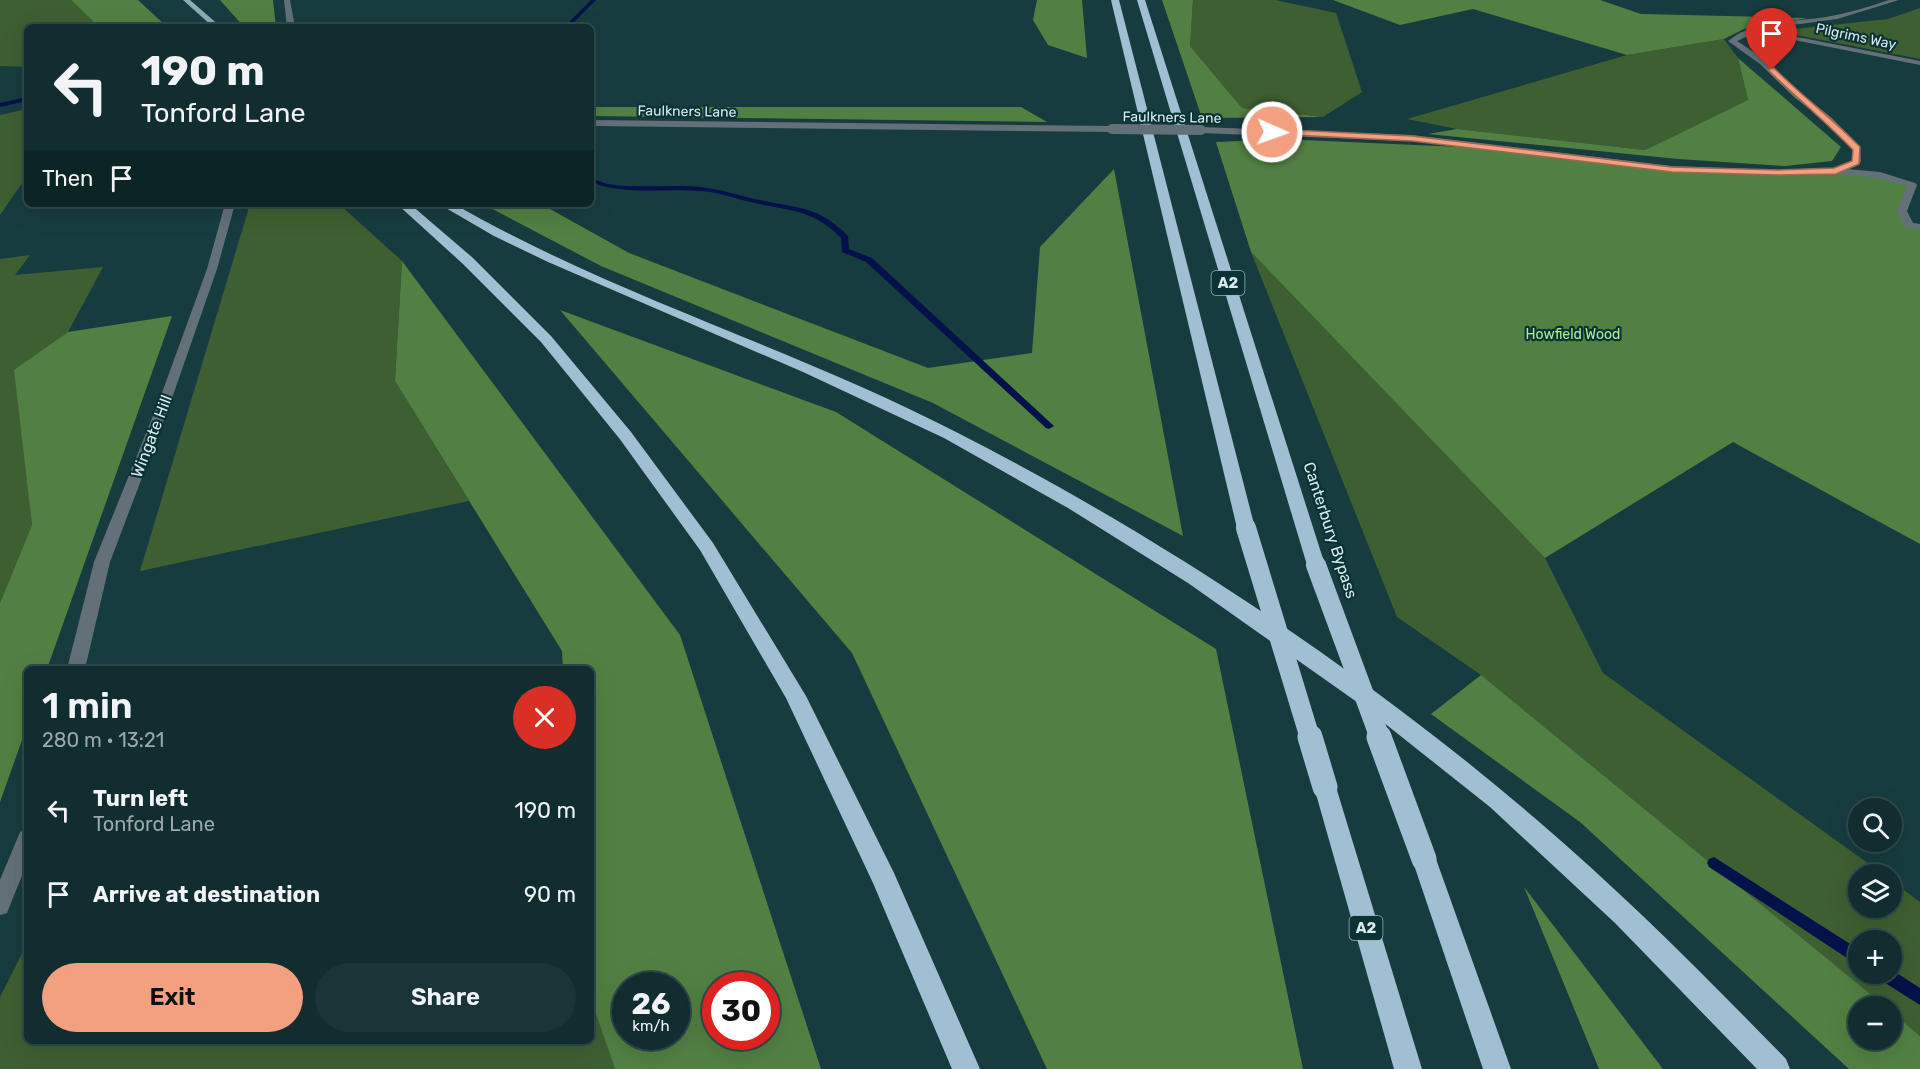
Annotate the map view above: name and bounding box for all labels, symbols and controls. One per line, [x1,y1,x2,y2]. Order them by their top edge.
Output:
pin [1746,8,1797,70]
icon: arrive [1755,17,1788,50]
street label: Pilgrims Way [1814,20,1898,53]
text: 190 m [141,46,265,96]
icon: left [42,48,120,126]
text: Tonford Lane [141,97,306,129]
position arrow [1240,100,1304,164]
street label: Faulkners Lane [637,102,737,121]
street label: Faulkners Lane [1122,108,1222,127]
icon: arrive [105,162,138,195]
text: Then [42,165,93,192]
road number: A2 [1212,271,1244,295]
park label: Howfield Wood [1526,326,1620,343]
street label: Wingate Hill [127,392,176,480]
street label: Canterbury Bypass [1300,460,1362,601]
text: 1 min [42,684,133,727]
button: close [513,686,576,749]
text: 280 m · 13:21 [42,728,164,752]
text: Turn left [93,785,188,812]
icon: left [42,794,75,827]
text: 190 m [515,797,576,824]
map controls [1848,798,1902,1050]
button: search [1848,798,1902,852]
text: Tonford Lane [93,812,215,836]
button: layers [1848,864,1902,918]
icon: arrive [42,878,75,911]
text: Arrive at destination [93,881,320,908]
text: 90 m [524,881,576,908]
road number: A2 [1350,916,1382,940]
button: + [1848,930,1902,984]
button: Exit [42,963,303,1032]
button: Share [315,963,576,1032]
speed limit sign: 30 [702,972,780,1050]
text: 26 [631,986,671,1022]
button: − [1848,996,1902,1050]
text: km/h [632,1017,670,1035]

